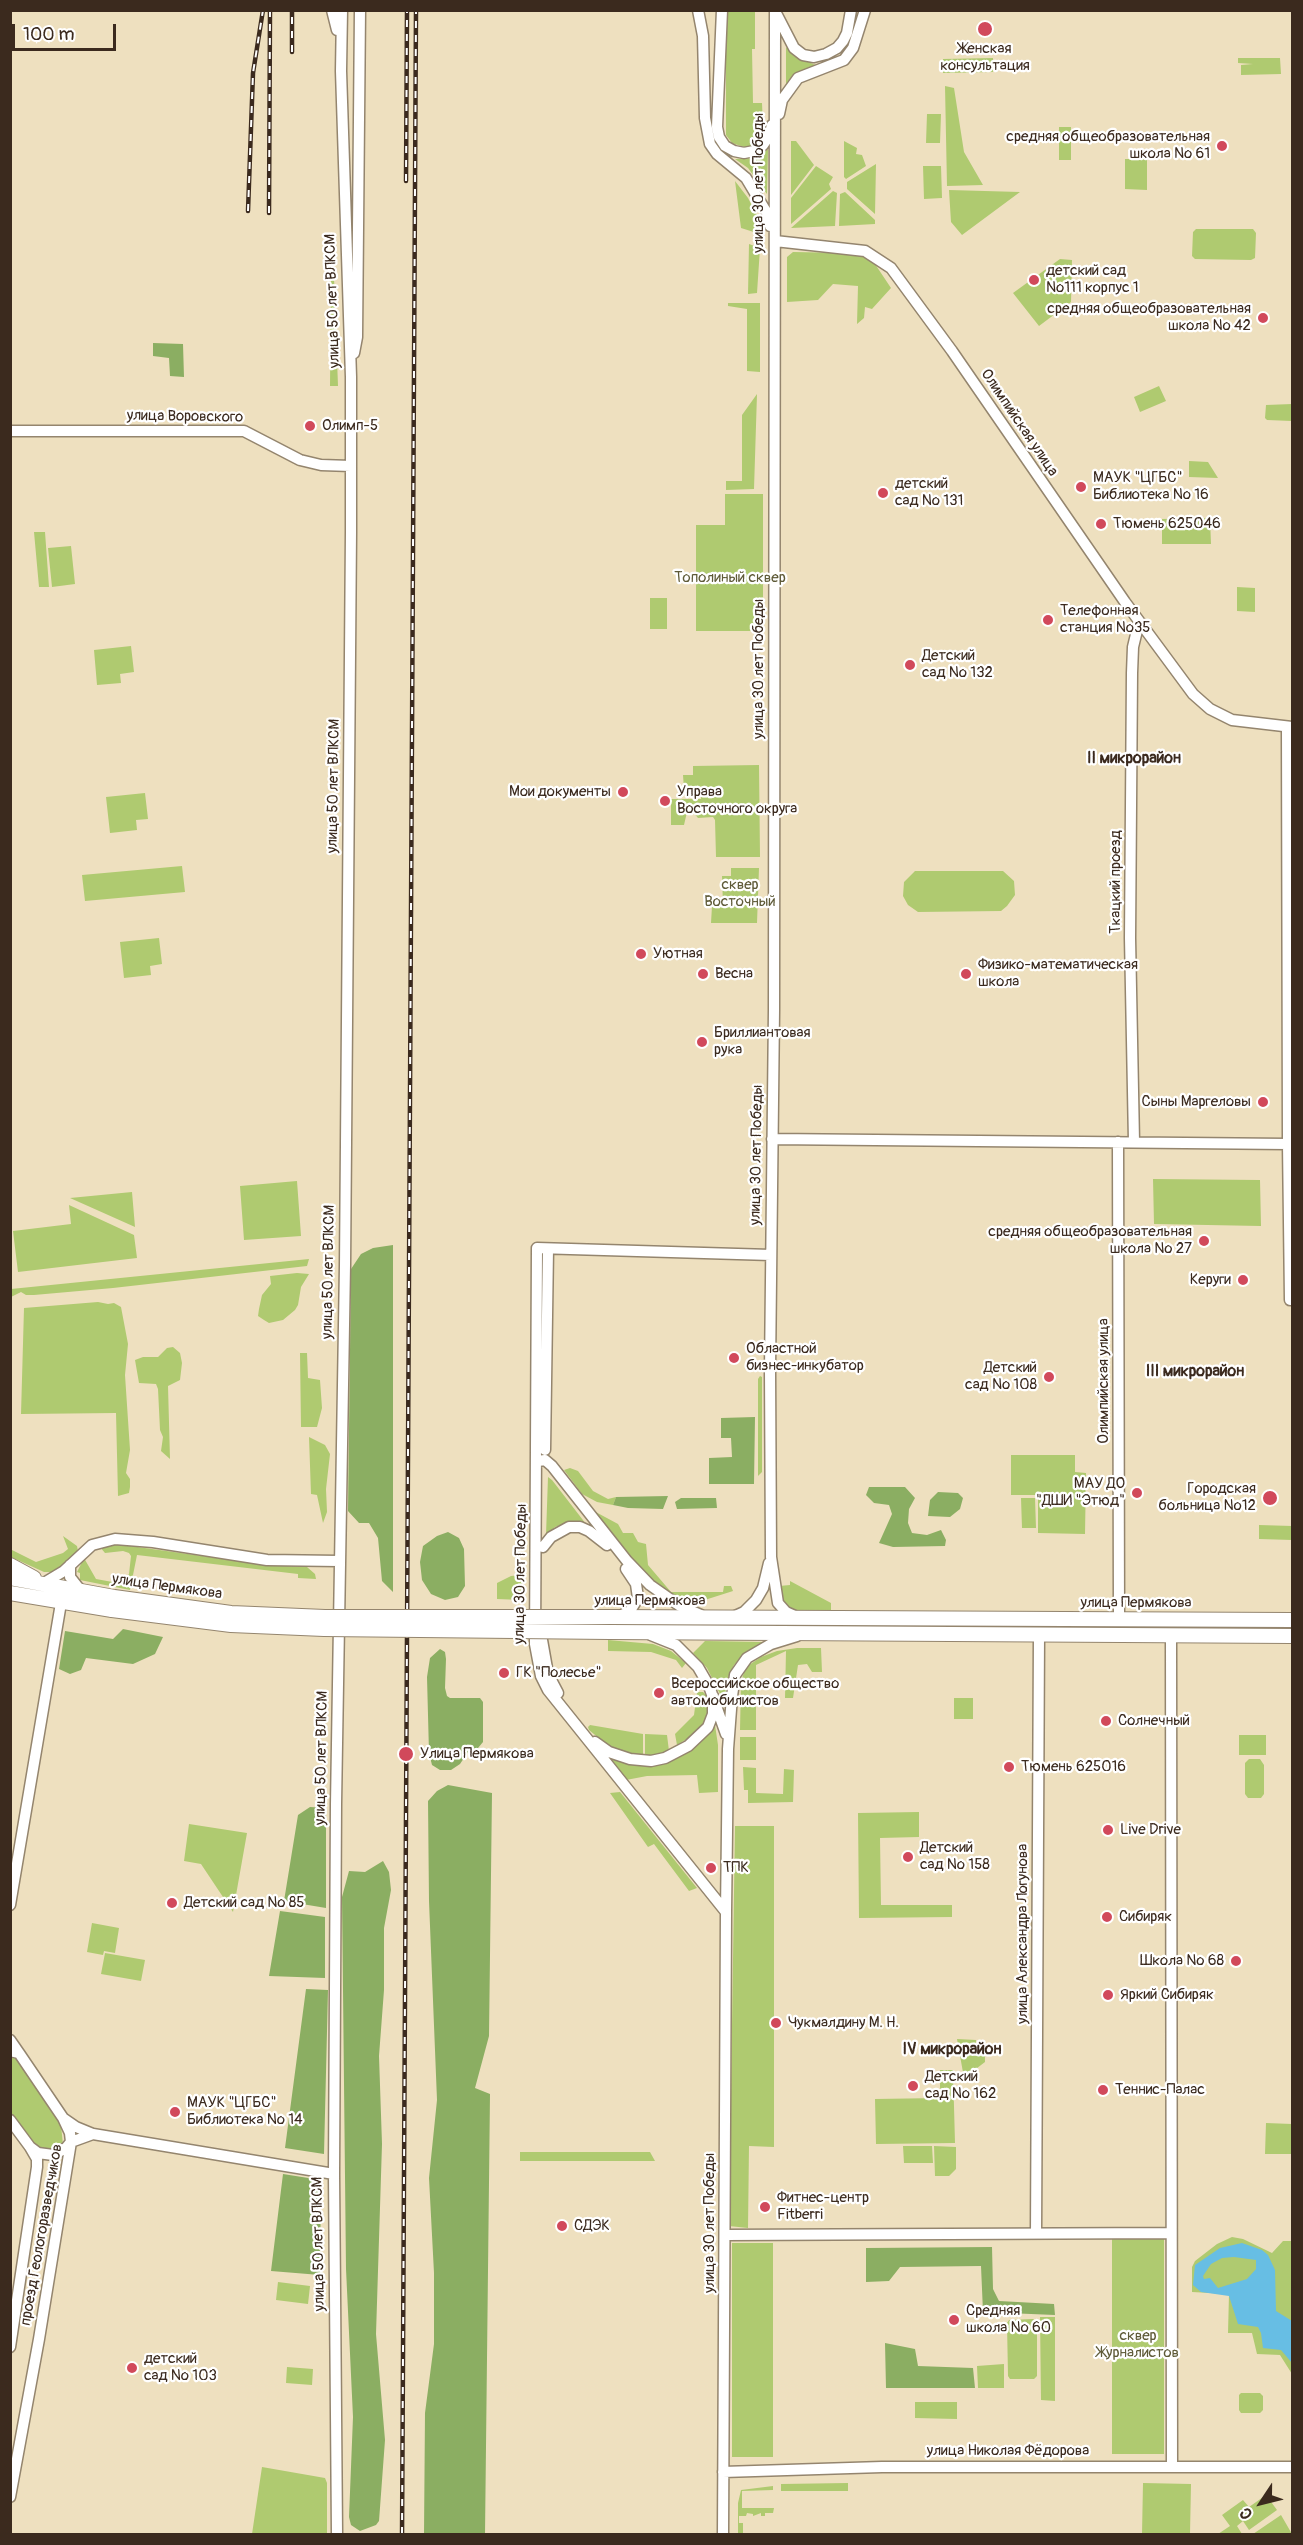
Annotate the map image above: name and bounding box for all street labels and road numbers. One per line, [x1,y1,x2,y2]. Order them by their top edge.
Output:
street label: улица 30 лет Победы [750,113,768,253]
street label: улица 50 лет ВЛКСМ [322,233,344,369]
street label: Олимпийская улица [976,366,1062,480]
street label: улица Воровского [127,407,243,427]
street label: улица 30 лет Победы [750,599,768,739]
street label: улица 50 лет ВЛКСМ [324,719,344,853]
street label: Ткацкий проезд [1107,830,1125,934]
street label: улица 30 лет Победы [747,1085,767,1225]
street label: улица 50 лет ВЛКСМ [319,1205,339,1339]
street label: Олимпийская улица [1095,1318,1113,1444]
street label: улица 30 лет Победы [511,1504,531,1644]
street label: улица Пермякова [111,1570,223,1604]
street label: улица Пермякова [594,1592,706,1610]
street label: улица Пермякова [1080,1594,1192,1612]
street label: улица 50 лет ВЛКСМ [312,1691,332,1825]
street label: улица Александра Логунова [1014,1844,1032,2024]
street label: проезд Геологоразведчиков [17,2143,67,2327]
street label: улица 30 лет Победы [701,2153,719,2293]
street label: улица 50 лет ВЛКСМ [309,2177,329,2311]
street label: улица Николая Фёдорова [927,2442,1089,2460]

